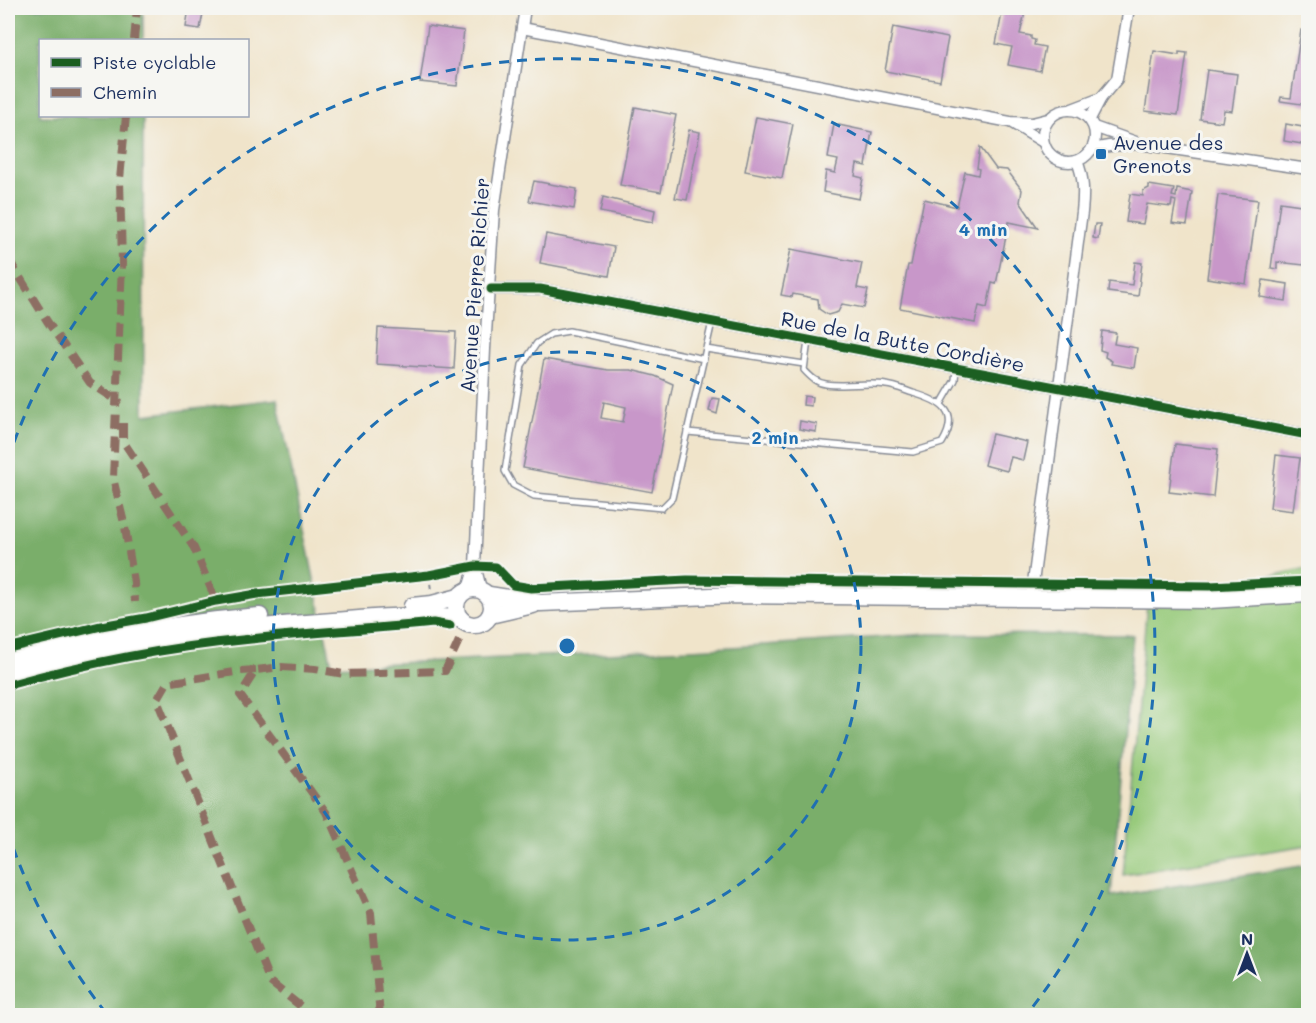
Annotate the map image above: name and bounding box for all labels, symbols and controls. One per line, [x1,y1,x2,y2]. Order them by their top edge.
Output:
legend [39,39,249,117]
text: Piste cyclable [93,50,217,74]
text: Chemin [93,80,157,104]
place label: Avenue des Grenots [1113,129,1223,178]
marker: Avenue des Grenots [1094,147,1108,161]
street label: Avenue Pierre Richier [454,177,494,393]
text: 4 min [959,217,1007,241]
street label: Rue de la Butte Cordière [779,305,1027,377]
text: 2 min [751,425,799,449]
centre of rings [557,636,577,656]
north arrow [1217,924,1277,984]
text: N [1241,928,1253,949]

